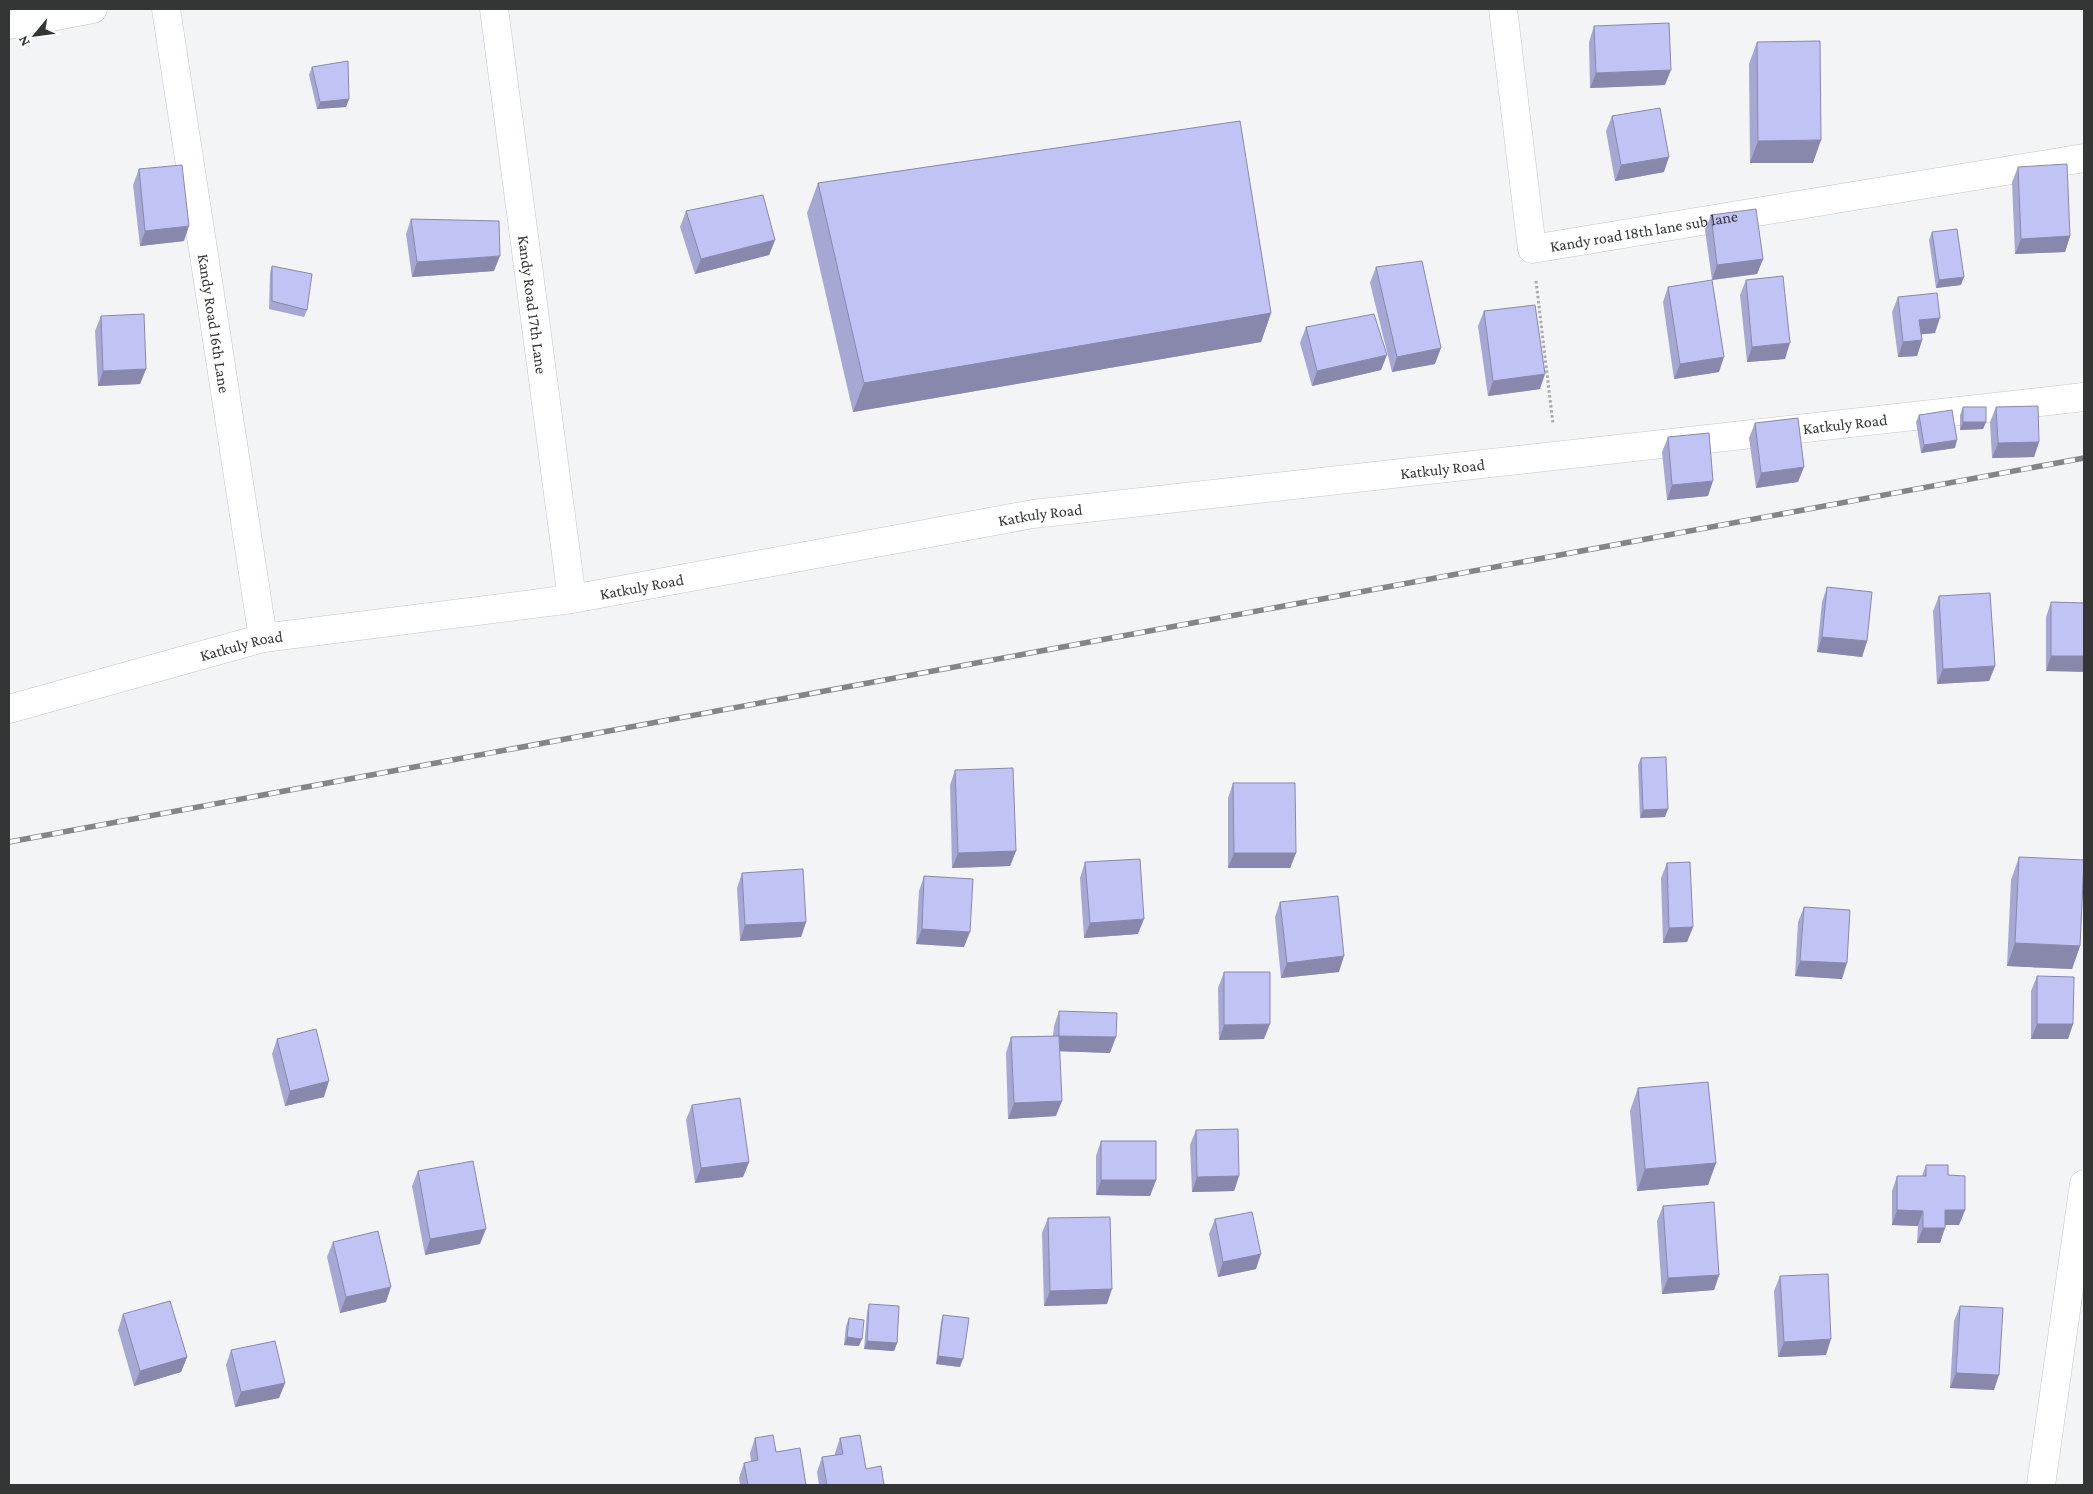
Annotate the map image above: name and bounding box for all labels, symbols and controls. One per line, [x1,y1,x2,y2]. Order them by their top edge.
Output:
north arrow [10,10,60,60]
text: N [14,33,33,49]
street label: Kandy road 18th lane sub lane [1549,207,1739,254]
street label: Kandy Road 17th Lane [515,234,551,375]
street label: Kandy Road 16th Lane [195,253,234,394]
street label: Katkuly Road [1802,410,1889,437]
street label: Katkuly Road [1399,455,1486,482]
street label: Katkuly Road [997,500,1084,529]
street label: Katkuly Road [598,570,685,602]
street label: Katkuly Road [198,627,284,664]

